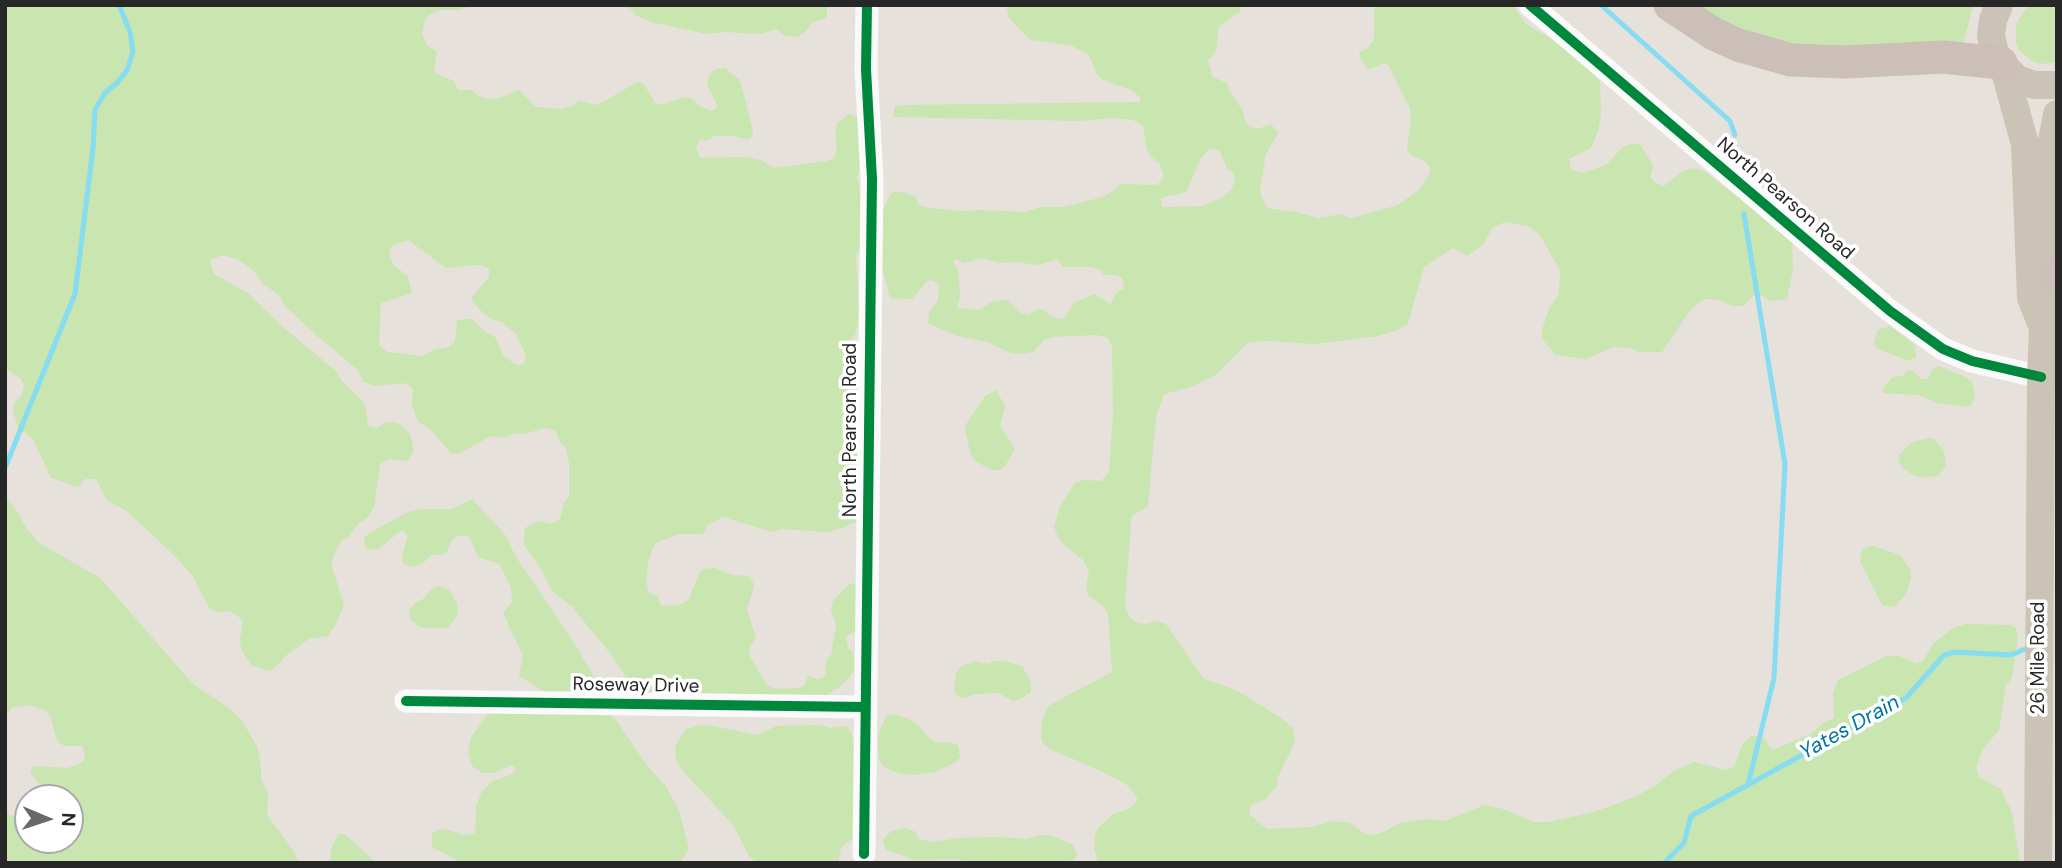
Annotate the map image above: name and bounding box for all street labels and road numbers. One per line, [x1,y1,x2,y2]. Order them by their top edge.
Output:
street label: North Pearson Road [1712,133,1858,265]
street label: North Pearson Road [840,343,862,517]
street label: 26 Mile Road [2028,602,2050,714]
street label: Roseway Drive [572,673,700,699]

